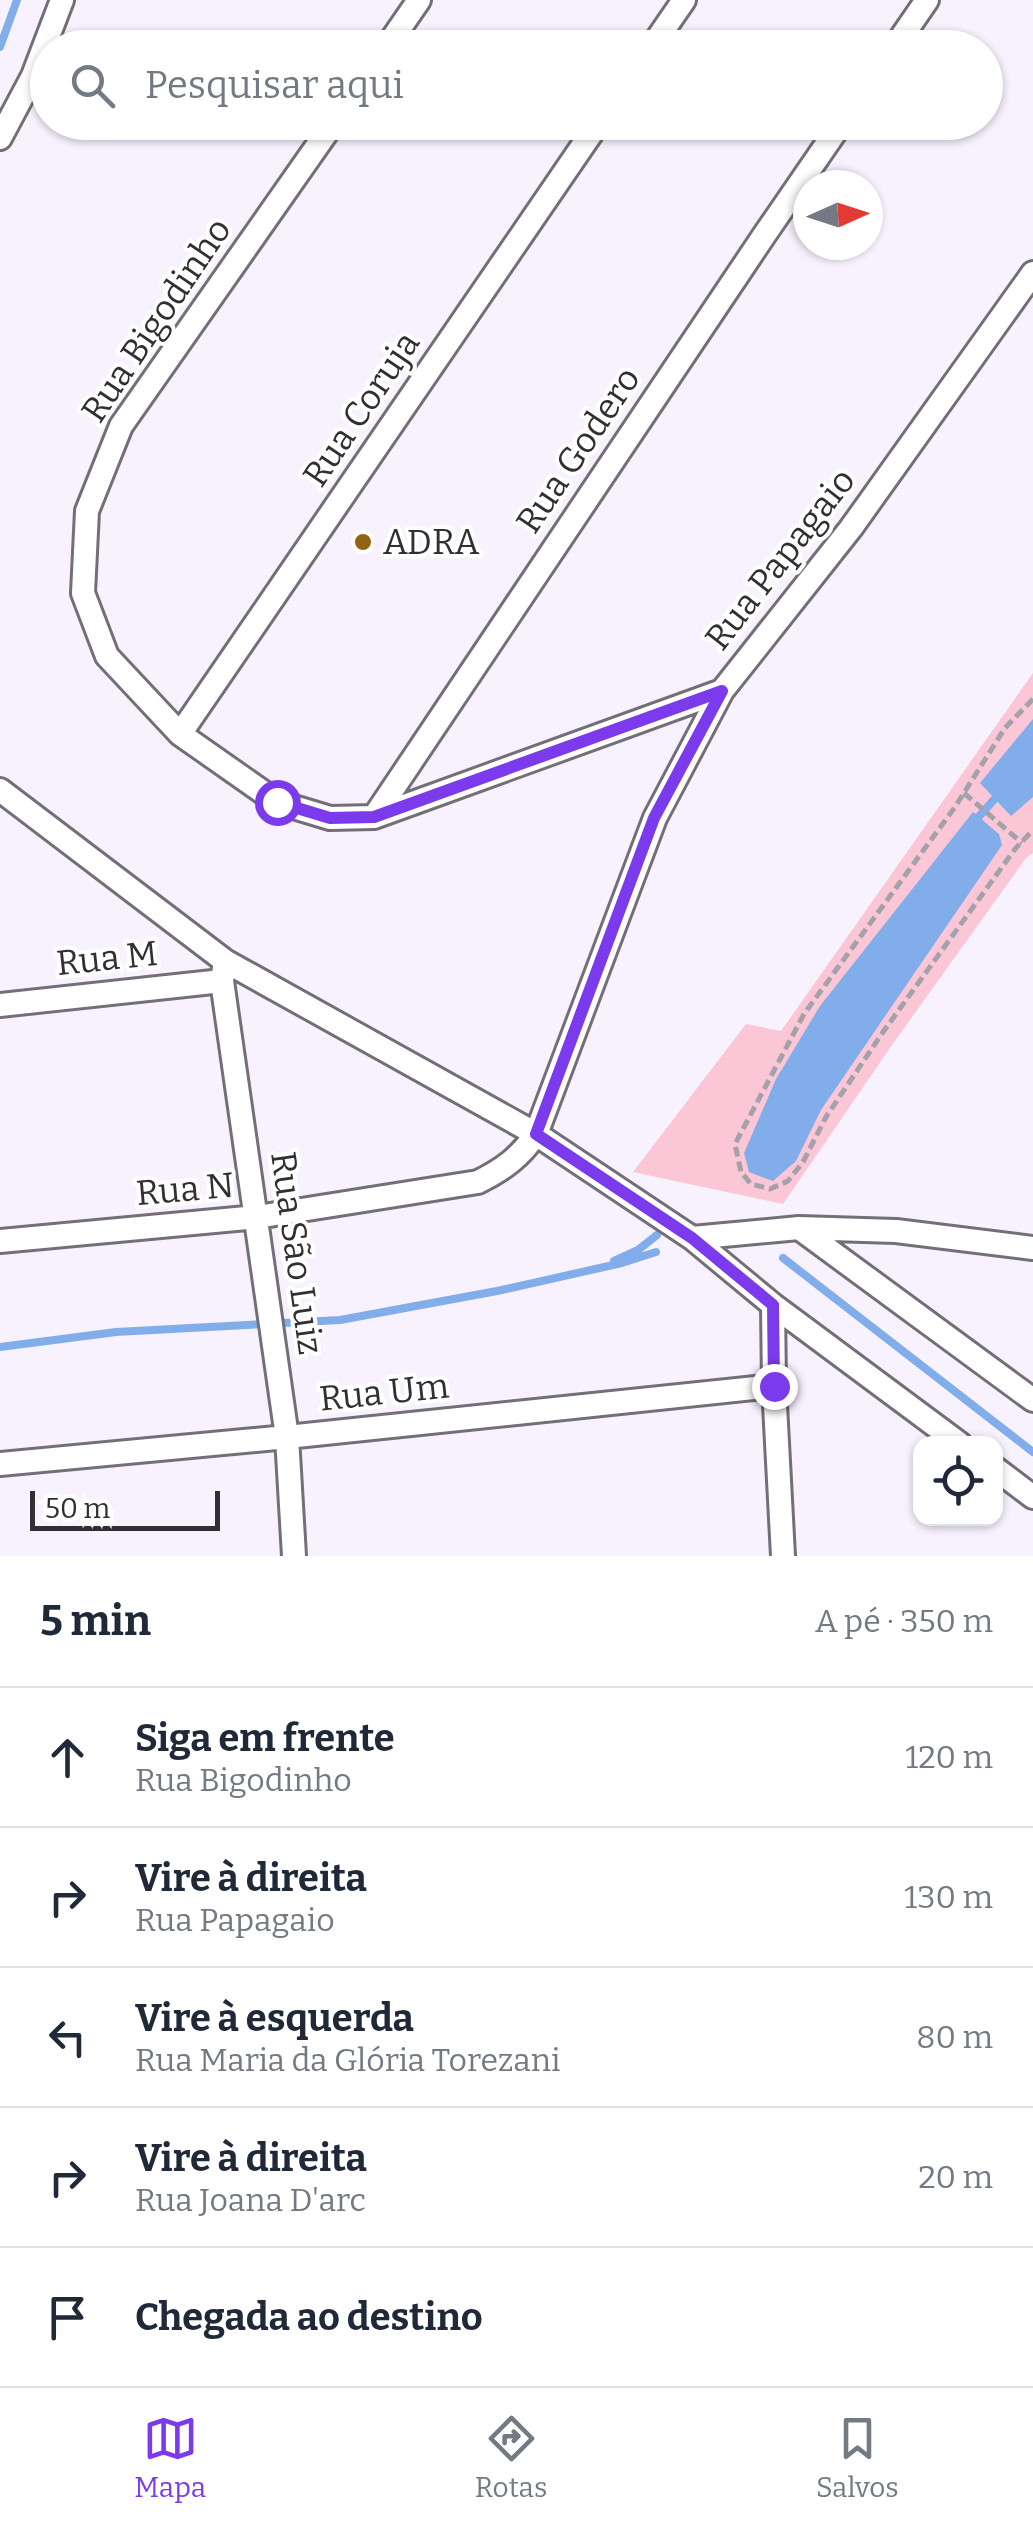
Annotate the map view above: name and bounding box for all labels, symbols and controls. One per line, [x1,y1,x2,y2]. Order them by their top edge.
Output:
search box [30,30,1003,140]
icon: search [65,58,120,113]
text: Pesquisar aqui [145,62,404,108]
north arrow [793,170,883,260]
street label: Rua Bigodinho [72,210,240,430]
street label: Rua Coruja [294,324,428,494]
street label: Rua Godero [507,359,649,541]
street label: Rua Papagaio [696,460,864,658]
place label: ADRA [383,521,479,563]
marker: ADRA [352,531,374,553]
route start [255,780,301,826]
street label: Rua M [54,932,160,984]
street label: Rua São Luiz [262,1149,332,1357]
street label: Rua N [134,1164,236,1214]
street label: Rua Um [317,1364,451,1420]
route end [752,1364,798,1410]
map controls [913,1436,1003,1526]
button: locate [913,1436,1003,1526]
scale bar [30,1486,220,1530]
text: 50 m [45,1492,110,1525]
text: 5 min [40,1596,151,1646]
text: A pé · 350 m [815,1602,993,1640]
text: Siga em frente [135,1715,395,1761]
icon: ahead [40,1730,95,1785]
text: 120 m [905,1738,993,1776]
text: Rua Bigodinho [135,1761,352,1799]
text: Vire à direita [135,1855,367,1901]
icon: right [40,1870,95,1925]
text: 130 m [904,1878,993,1916]
text: Rua Papagaio [135,1901,335,1939]
text: Vire à esquerda [135,1995,414,2041]
icon: left [40,2010,95,2065]
text: 80 m [916,2018,993,2056]
text: Rua Maria da Glória Torezani [135,2041,561,2079]
text: Vire à direita [135,2135,367,2181]
icon: right [40,2150,95,2205]
text: 20 m [918,2158,993,2196]
text: Rua Joana D'arc [135,2181,366,2219]
icon: arrive [40,2290,95,2345]
text: Chegada ao destino [135,2294,483,2340]
tab: Mapa [134,2411,206,2504]
tab: Rotas [475,2411,547,2504]
tab: Salvos [816,2411,899,2504]

